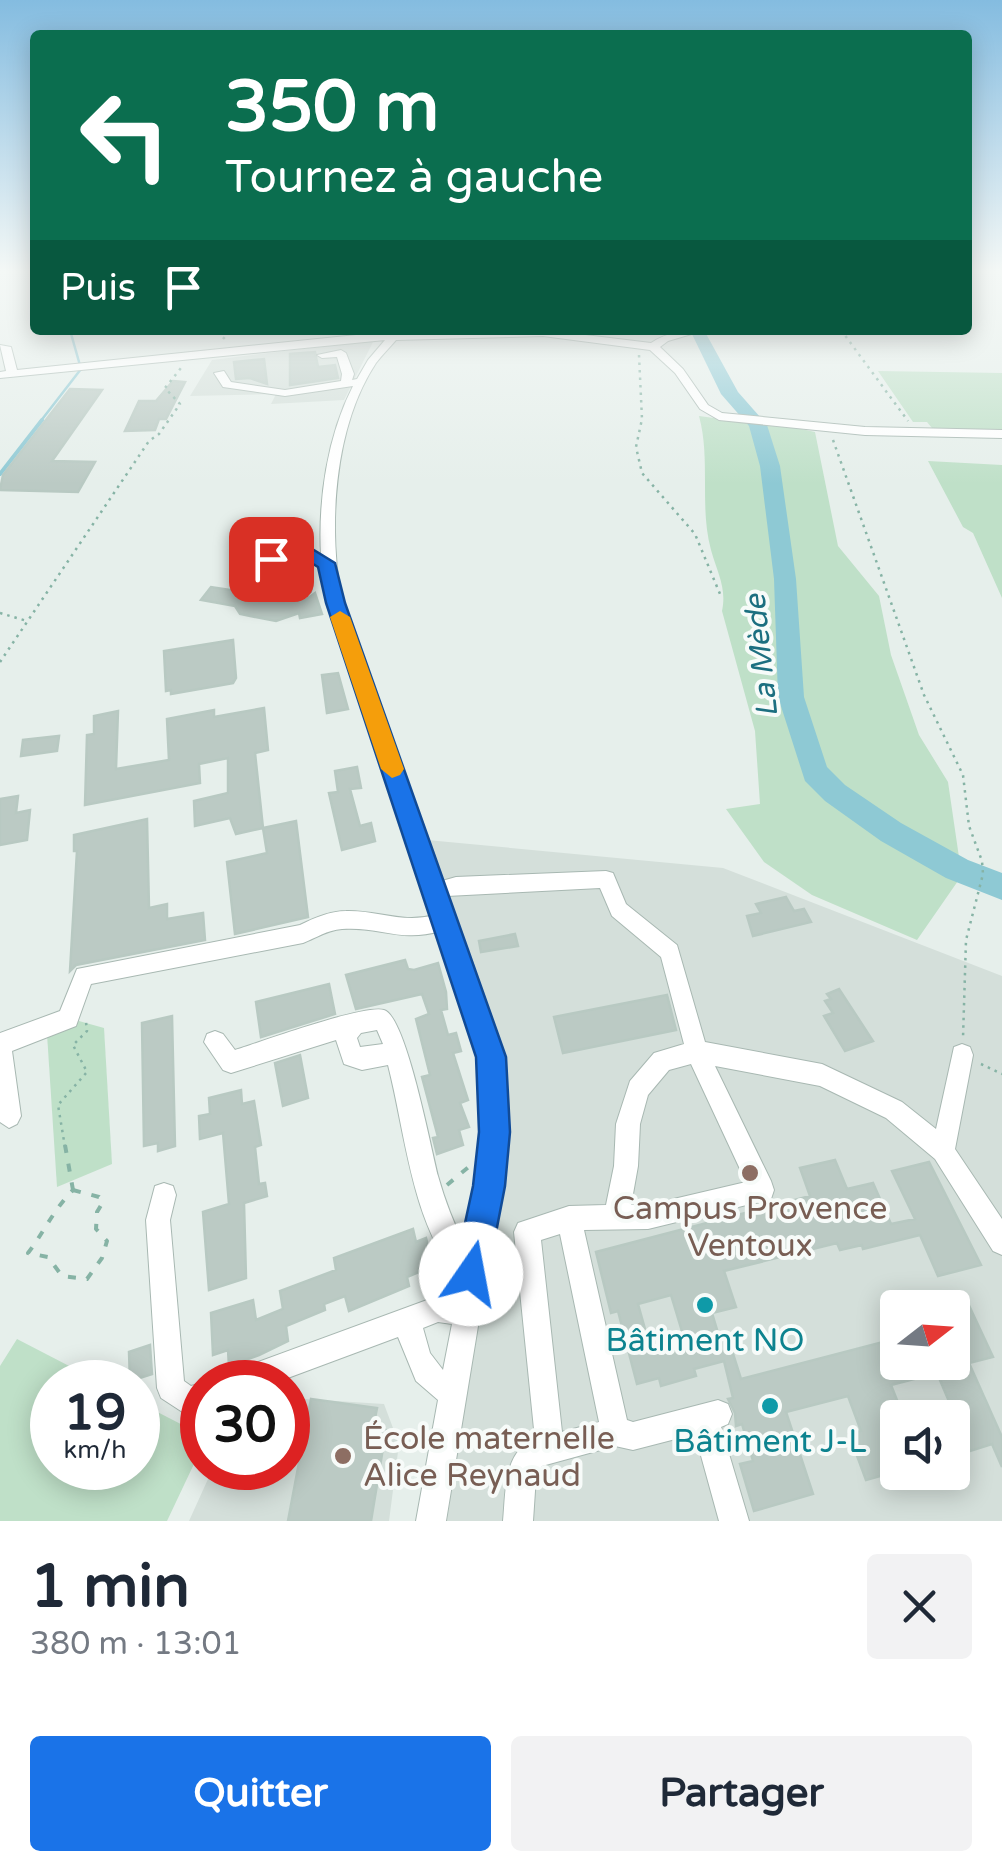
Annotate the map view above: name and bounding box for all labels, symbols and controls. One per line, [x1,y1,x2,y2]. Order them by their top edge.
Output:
text: 350 m [225,66,439,150]
icon: left [60,70,190,200]
text: Tournez à gauche [225,151,603,205]
icon: arrive [156,260,211,315]
text: Puis [60,265,136,311]
pin [229,517,314,602]
icon: arrive [244,532,299,587]
water label: La Mède [736,591,786,719]
marker: Campus Provence Ventoux [739,1162,761,1184]
place label: Campus Provence Ventoux [613,1190,887,1265]
position arrow [419,1222,523,1326]
north arrow [880,1290,970,1380]
map controls [880,1290,970,1490]
marker: Bâtiment NO [694,1294,716,1316]
place label: Bâtiment NO [606,1322,804,1360]
speed limit sign: 30 [180,1360,310,1490]
text: 19 [64,1383,126,1443]
marker: Bâtiment J-L [759,1395,781,1417]
button: sound [880,1400,970,1490]
place label: École maternelle Alice Reynaud [363,1420,615,1495]
place label: Bâtiment J-L [673,1423,867,1461]
text: km/h [64,1435,126,1465]
marker: École maternelle Alice Reynaud [332,1445,354,1467]
text: 1 min [30,1551,190,1623]
button: close [867,1554,972,1659]
text: 380 m · 13:01 [30,1625,242,1663]
button: Quitter [30,1736,491,1851]
button: Partager [511,1736,972,1851]

